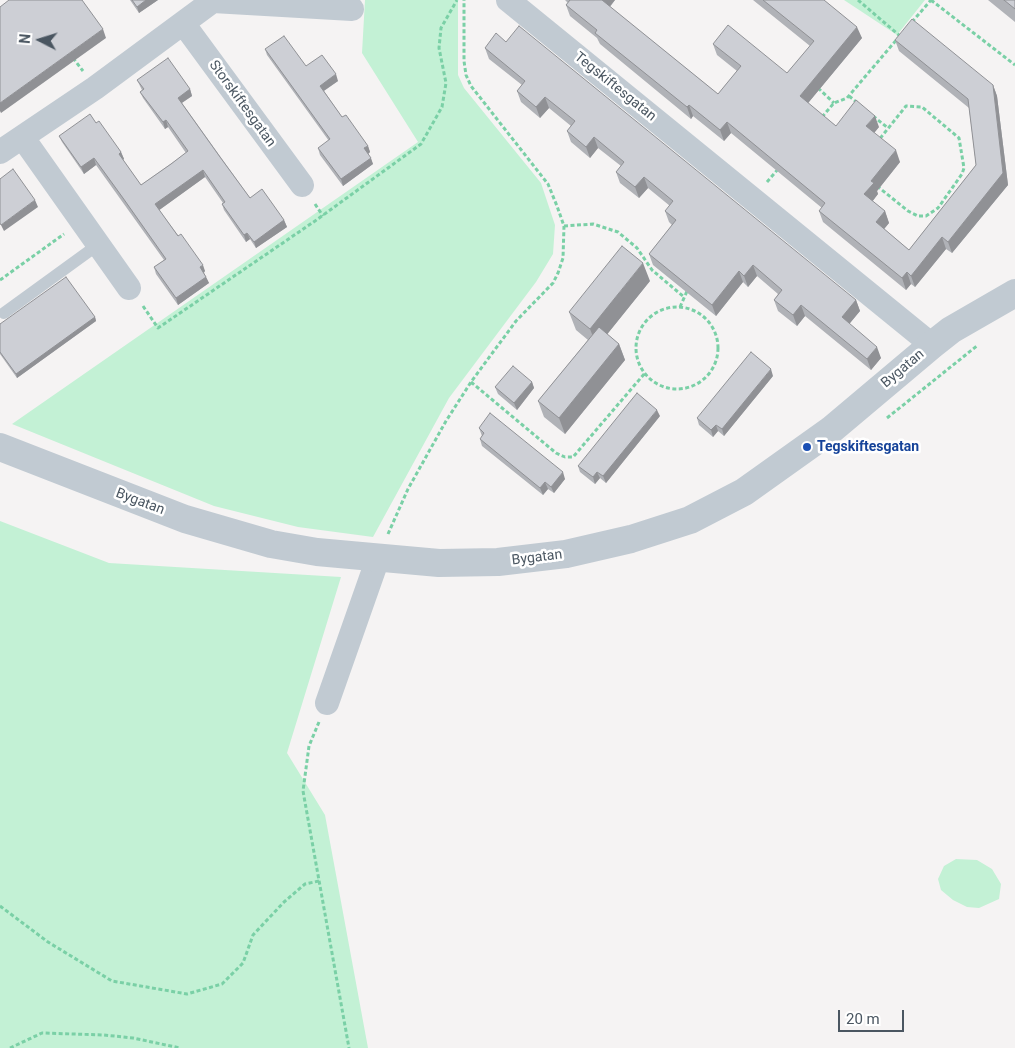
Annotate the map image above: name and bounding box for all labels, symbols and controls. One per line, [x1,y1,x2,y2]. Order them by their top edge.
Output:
north arrow [15,15,65,65]
text: N [17,33,33,44]
street label: Tegskiftesgatan [571,49,659,125]
street label: Storskiftesgatan [205,58,279,150]
street label: Bygatan [878,346,928,392]
place label: Tegskiftesgatan [817,439,919,455]
marker: Tegskiftesgatan [801,441,813,453]
street label: Bygatan [113,485,167,519]
street label: Bygatan [511,547,563,569]
scale bar [840,1000,906,1032]
text: 20 m [846,1010,880,1028]

